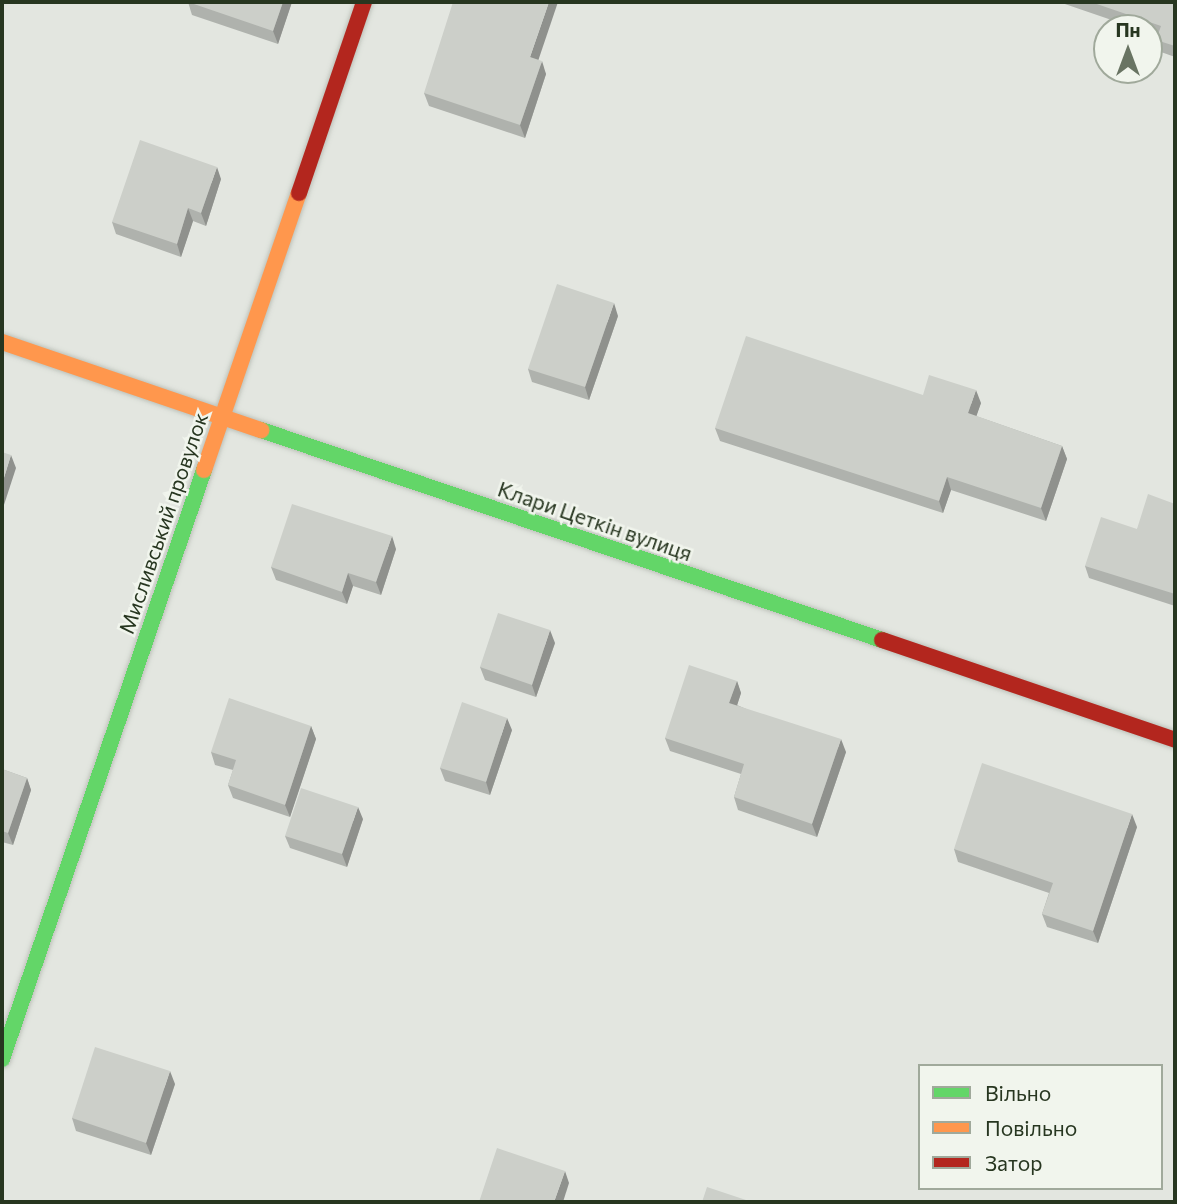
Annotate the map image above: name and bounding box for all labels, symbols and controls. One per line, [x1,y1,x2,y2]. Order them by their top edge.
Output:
north arrow [1093,14,1163,84]
text: Пн [1115,18,1141,41]
street label: Мисливський провулок [113,409,213,637]
street label: Клари Цеткін вулиця [495,476,695,566]
legend [918,1064,1163,1190]
text: Вільно [985,1080,1051,1105]
text: Повільно [985,1115,1077,1140]
text: Затор [985,1150,1042,1175]

